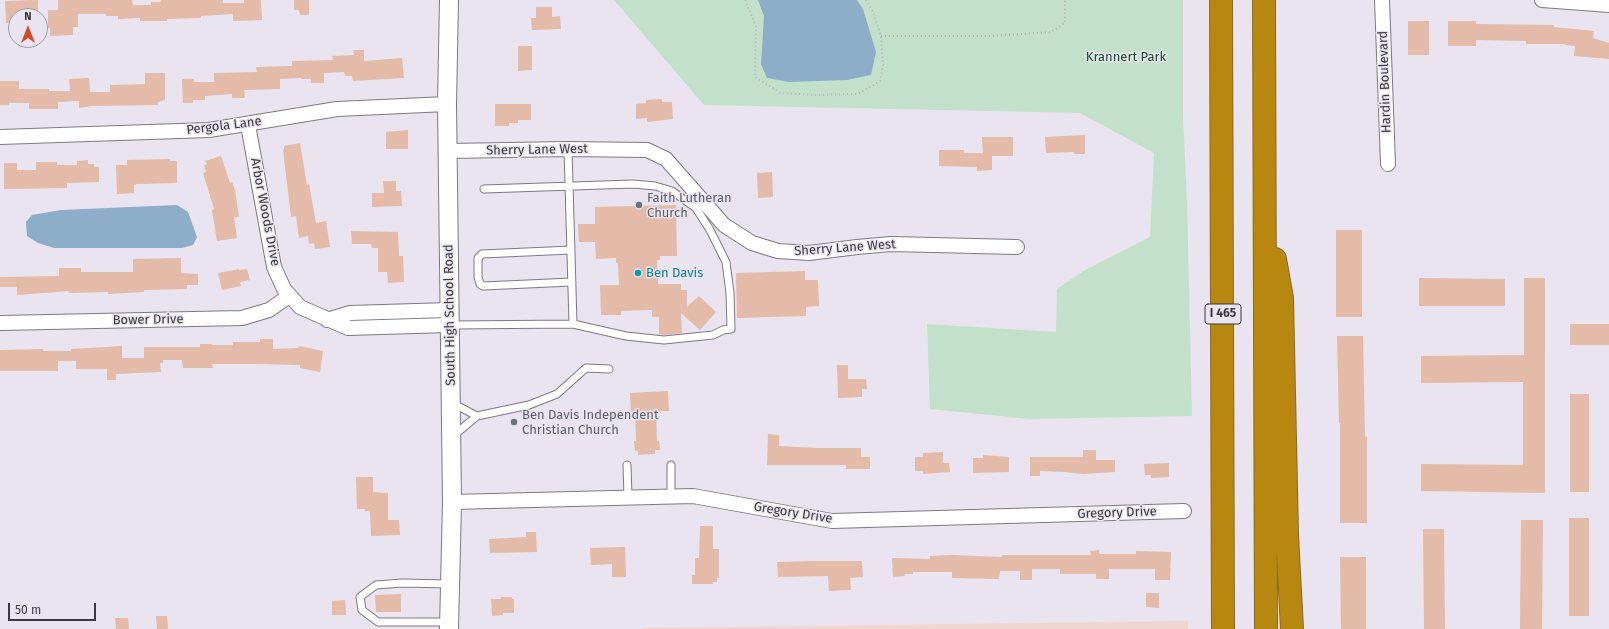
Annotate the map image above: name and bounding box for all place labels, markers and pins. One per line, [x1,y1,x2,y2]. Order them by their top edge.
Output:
place label: Faith Lutheran Church [647,190,732,221]
marker: Faith Lutheran Church [634,200,644,210]
place label: Ben Davis [646,265,703,281]
marker: Ben Davis [633,268,643,278]
place label: Ben Davis Independent Christian Church [522,407,659,438]
marker: Ben Davis Independent Christian Church [509,417,519,427]

